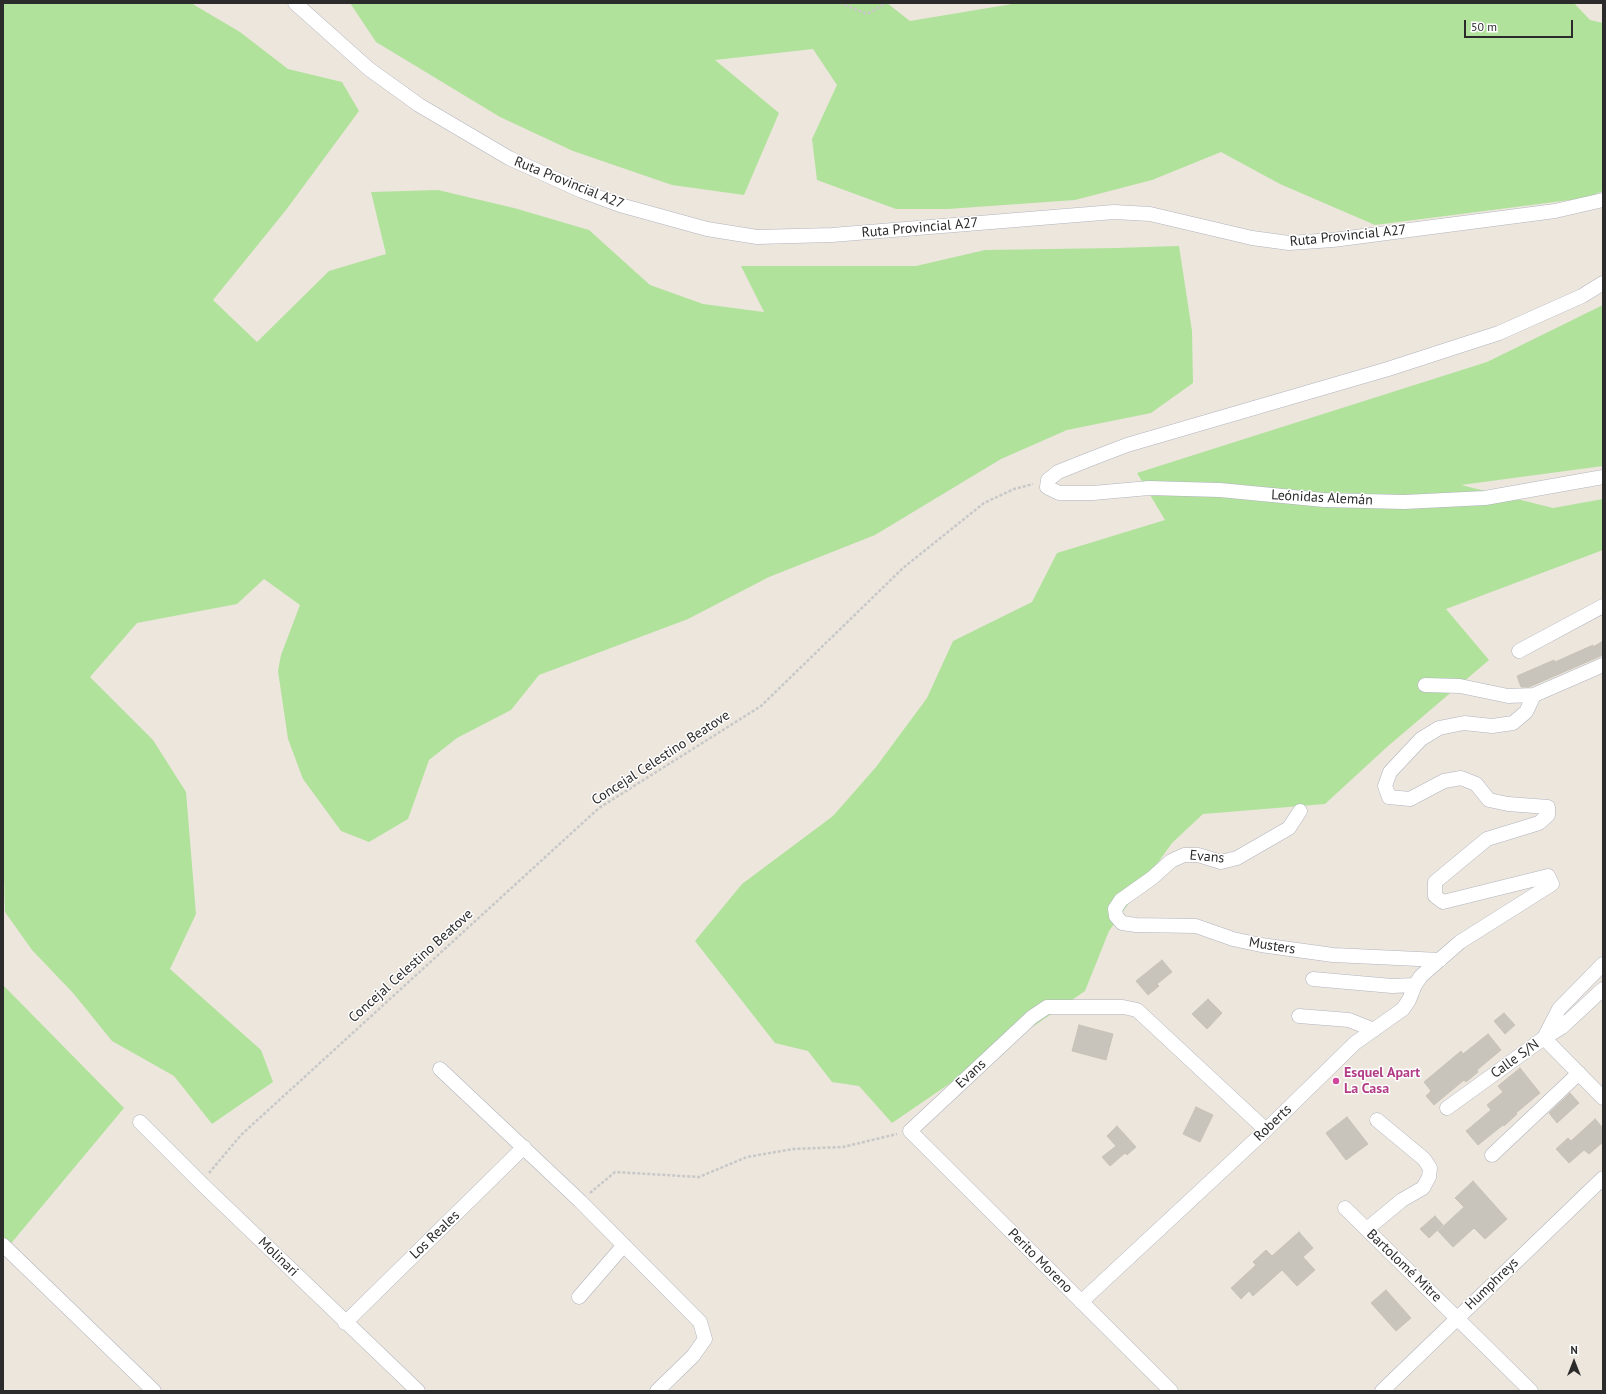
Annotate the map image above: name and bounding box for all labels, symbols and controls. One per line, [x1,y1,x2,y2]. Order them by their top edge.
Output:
scale bar [1466,12,1575,38]
text: 50 m [1471,19,1497,34]
street label: Ruta Provincial A27 [512,153,626,213]
street label: Ruta Provincial A27 [861,215,979,241]
street label: Ruta Provincial A27 [1289,222,1407,250]
street label: Leónidas Alemán [1271,487,1373,509]
street label: Concejal Celestino Beatove [589,707,733,809]
street label: Evans [1189,847,1225,867]
street label: Concejal Celestino Beatove [345,906,477,1026]
street label: Musters [1248,934,1296,958]
street label: Calle S/N [1488,1036,1542,1082]
street label: Evans [953,1056,989,1092]
place label: Esquel Apart La Casa [1344,1065,1420,1098]
marker: Esquel Apart La Casa [1331,1076,1341,1086]
street label: Roberts [1251,1101,1295,1145]
street label: Los Reales [407,1207,463,1263]
street label: Perito Moreno [1004,1225,1076,1297]
street label: Bartolomé Mitre [1363,1226,1445,1306]
street label: Molinari [254,1234,302,1280]
street label: Humphreys [1462,1255,1522,1313]
north arrow [1554,1342,1594,1382]
text: N [1570,1343,1578,1357]

